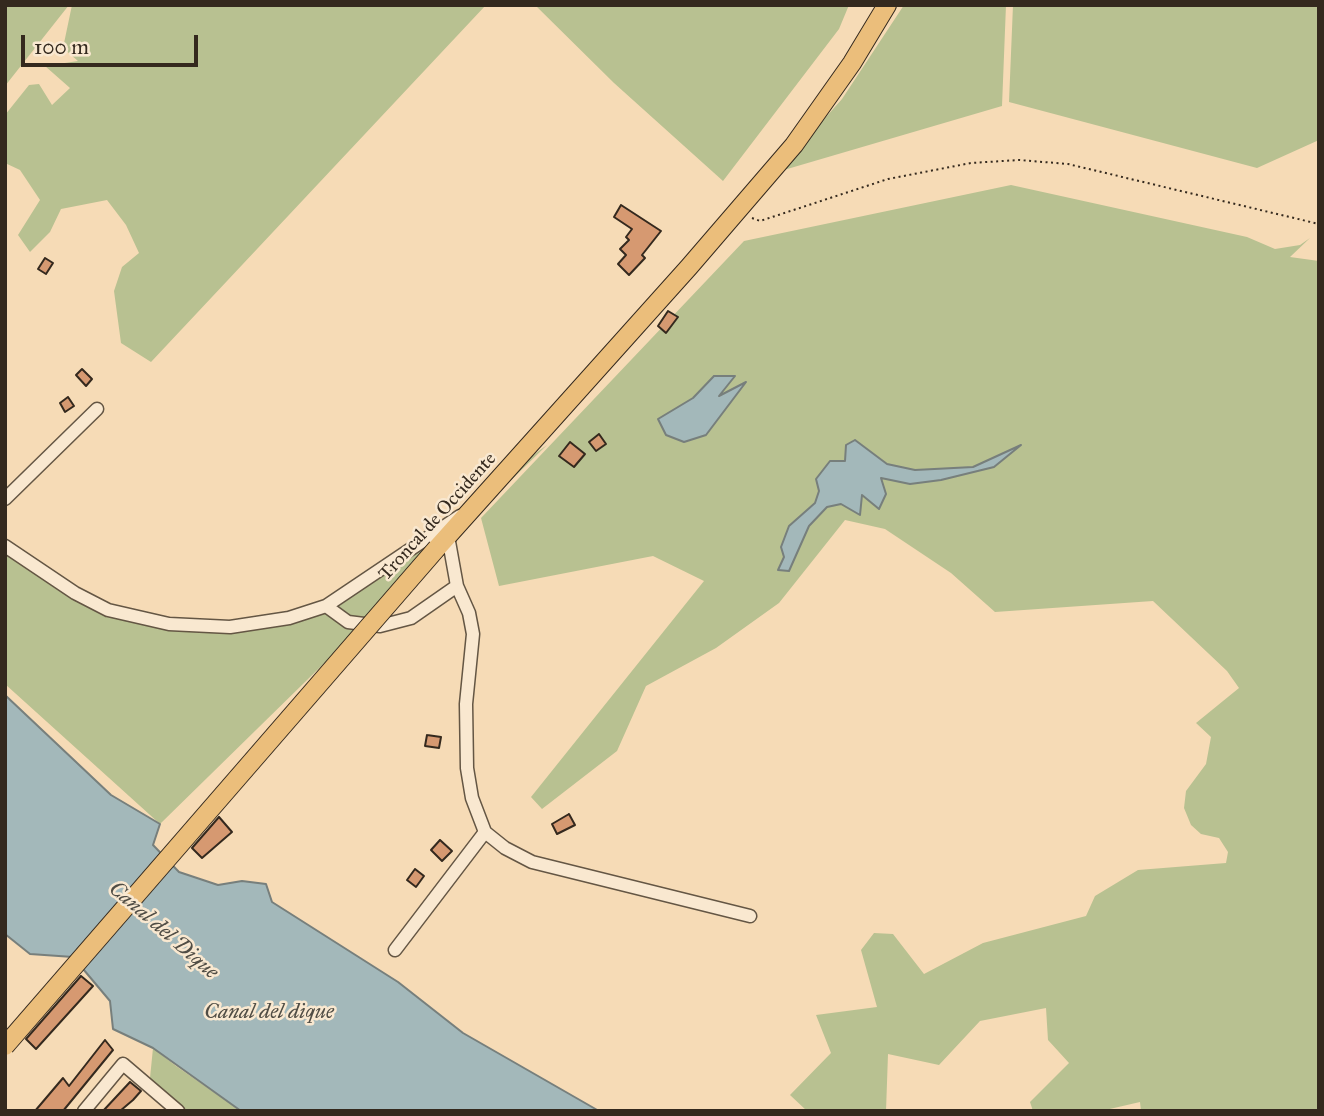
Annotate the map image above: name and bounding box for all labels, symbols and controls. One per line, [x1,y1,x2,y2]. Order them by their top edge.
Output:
scale bar [24,21,201,65]
text: 100 m [34,34,89,60]
street label: Troncal de Occidente [375,448,501,586]
water label: Canal del Dique [103,877,223,985]
water label: Canal del dique [204,1000,334,1026]

